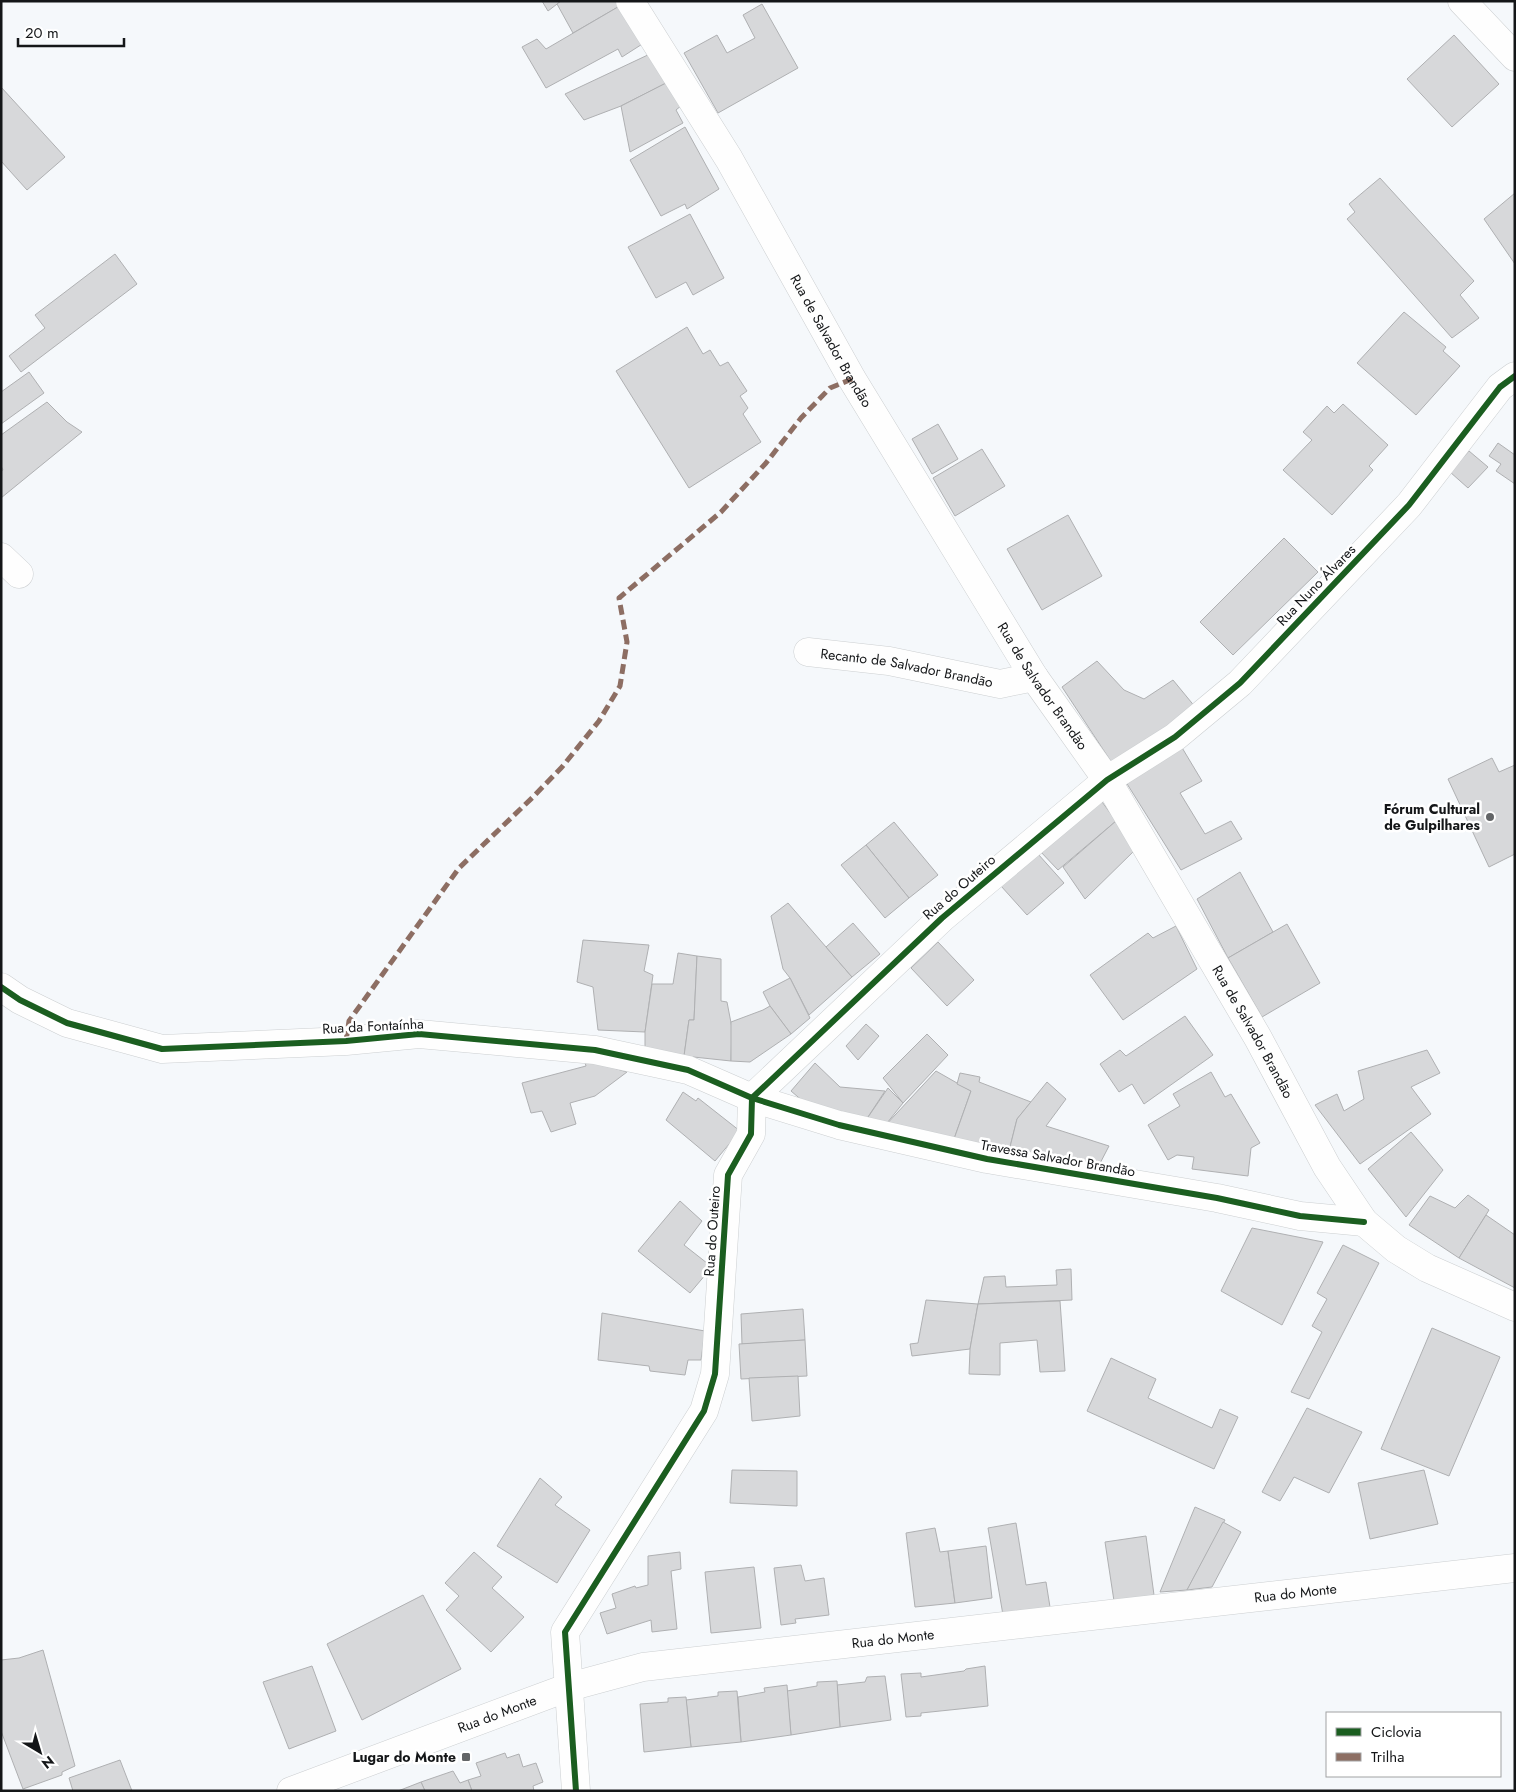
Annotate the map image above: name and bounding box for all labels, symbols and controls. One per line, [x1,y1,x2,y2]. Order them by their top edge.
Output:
scale bar [18,15,124,47]
text: 20 m [25,22,59,44]
street label: Rua de Salvador Brandão [785,271,877,411]
street label: Rua Nuno Álvares [1272,540,1360,630]
street label: Rua de Salvador Brandão [993,618,1093,754]
street label: Recanto de Salvador Brandão [819,643,995,692]
place label: Fórum Cultural de Gulpilhares [1384,799,1481,835]
marker: Fórum Cultural de Gulpilhares [1484,811,1496,823]
street label: Rua do Outeiro [918,849,1000,924]
street label: Rua de Salvador Brandão [1208,961,1299,1102]
street label: Rua da Fontaínha [322,1013,424,1039]
street label: Travessa Salvador Brandão [979,1135,1137,1181]
street label: Rua do Outeiro [699,1185,725,1277]
street label: Rua do Monte [1253,1578,1338,1608]
street label: Rua do Monte [851,1624,935,1653]
street label: Rua do Monte [455,1690,539,1738]
legend [1326,1712,1501,1777]
text: Ciclovia [1371,1721,1421,1743]
north arrow [15,1727,65,1777]
text: Trilha [1371,1746,1404,1768]
place label: Lugar do Monte [352,1747,456,1767]
text: N [37,1751,59,1774]
marker: Lugar do Monte [460,1751,472,1763]

